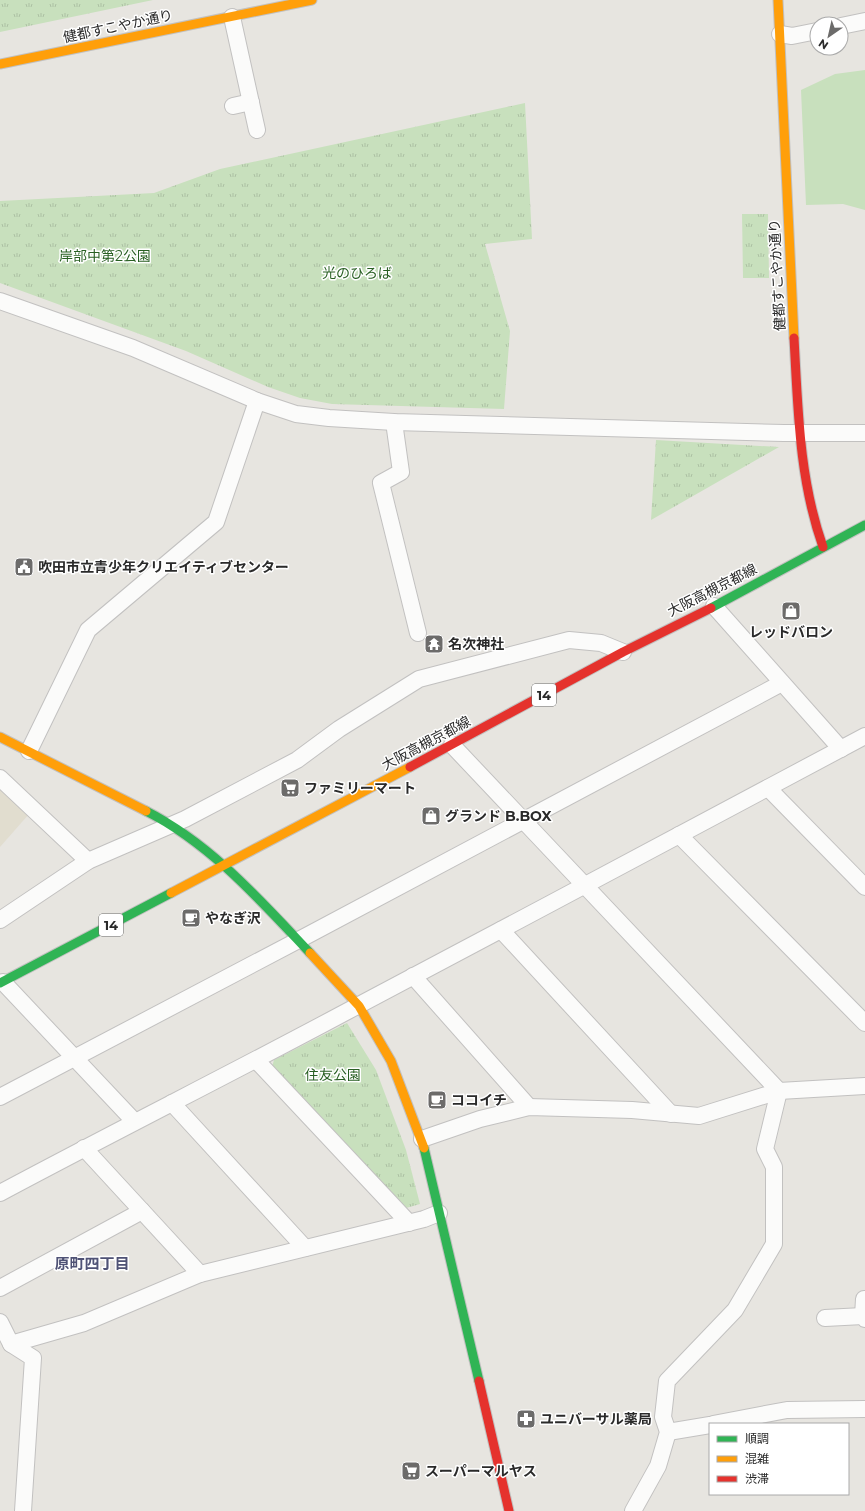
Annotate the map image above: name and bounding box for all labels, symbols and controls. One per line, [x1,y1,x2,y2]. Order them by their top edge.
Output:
street label: 健都すこやか通り [61,6,175,46]
north arrow [809,16,849,56]
text: N [816,36,831,53]
street label: 健都すこやか通り [765,219,789,331]
park label: 岸部中第2公園 [59,247,151,265]
park label: 光のひろば [322,264,392,282]
public building icon: 吹田市立青少年クリエイティブセンター [13,556,35,578]
place label: 吹田市立青少年クリエイティブセンター [38,558,289,576]
street label: 大阪高槻京都線 [664,560,760,620]
shop icon: レッドバロン [780,600,802,622]
place label: レッドバロン [749,623,833,641]
temple icon: 名次神社 [423,633,445,655]
place label: 名次神社 [448,635,504,653]
road number: 14 [532,684,556,706]
street label: 大阪高槻京都線 [379,712,473,774]
supermarket icon: ファミリーマート [279,777,301,799]
place label: ファミリーマート [304,779,416,797]
shop icon: グランド B.BOX [420,805,442,827]
place label: グランド B.BOX [445,807,552,825]
cafe icon: やなぎ沢 [180,907,202,929]
place label: やなぎ沢 [205,909,261,927]
road number: 14 [99,914,123,936]
park label: 住友公園 [305,1066,361,1084]
cafe icon: ココイチ [426,1089,448,1111]
place label: ココイチ [451,1091,507,1109]
district label: 原町四丁目 [54,1254,130,1273]
pharmacy icon: ユニバーサル薬局 [515,1408,537,1430]
place label: ユニバーサル薬局 [540,1410,652,1428]
legend [709,1423,849,1495]
text: 順調 [745,1431,769,1446]
text: 混雑 [745,1451,769,1466]
supermarket icon: スーパーマルヤス [400,1460,422,1482]
place label: スーパーマルヤス [425,1462,537,1480]
text: 渋滞 [745,1471,769,1486]

